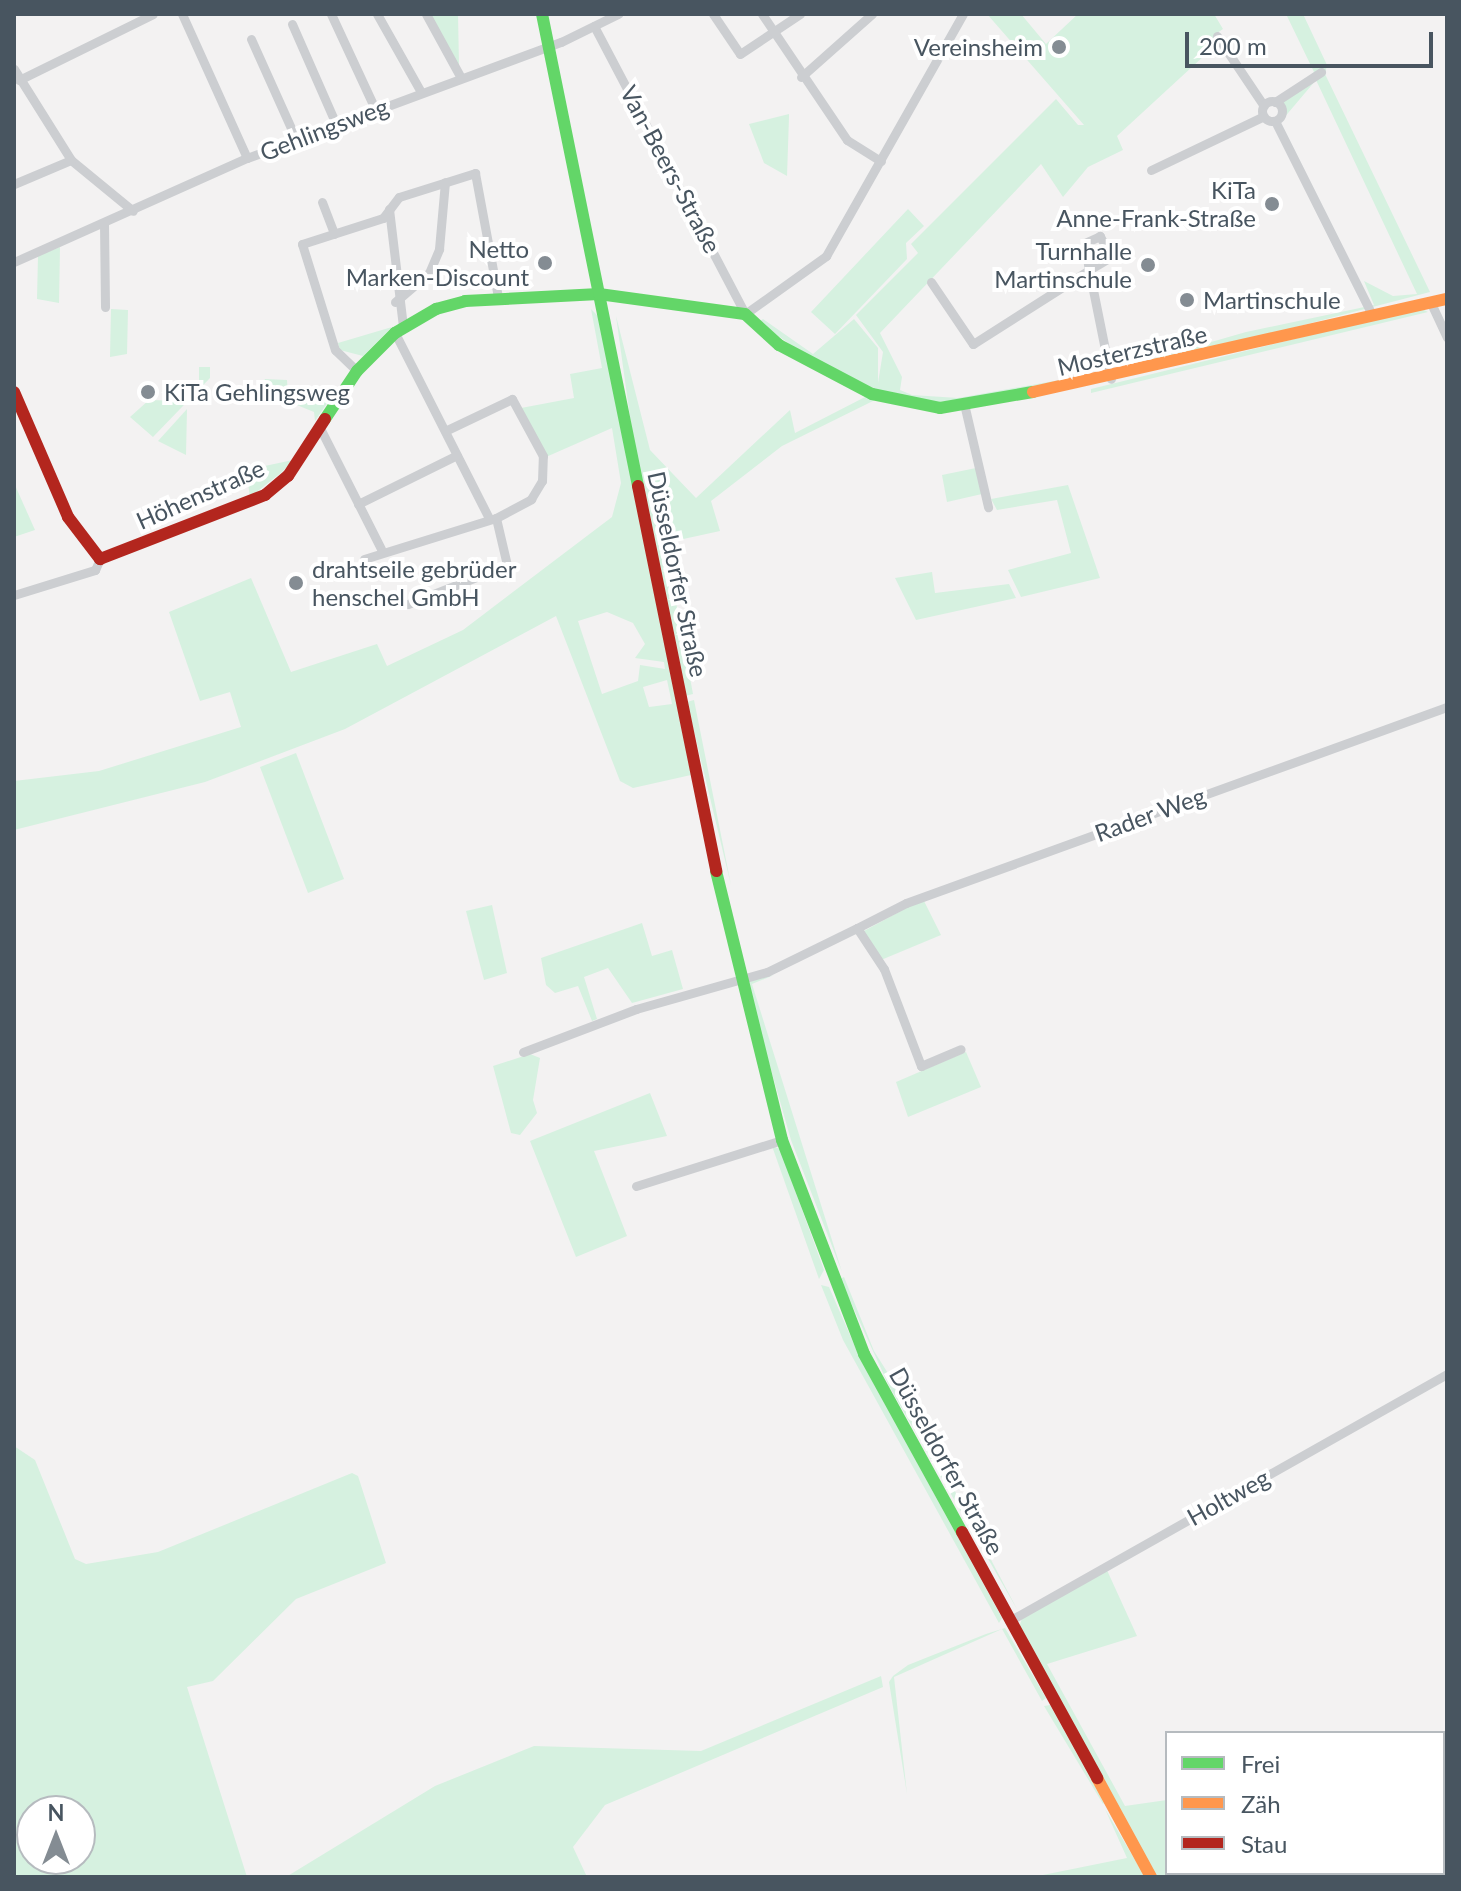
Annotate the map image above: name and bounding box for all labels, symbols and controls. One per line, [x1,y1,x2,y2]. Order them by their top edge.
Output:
scale bar [1189,16,1437,66]
text: 200 m [1199,31,1267,60]
place label: Vereinsheim [914,33,1043,61]
marker: Vereinsheim [1050,38,1068,56]
street label: Van-Beers-Straße [615,80,727,258]
street label: Gehlingsweg [256,91,392,167]
place label: KiTa Anne-Frank-Straße [1056,176,1256,232]
marker: KiTa Anne-Frank-Straße [1263,195,1281,213]
place label: Netto Marken-Discount [346,235,529,291]
place label: Turnhalle Martinschule [994,237,1132,293]
marker: Netto Marken-Discount [536,254,554,272]
marker: Turnhalle Martinschule [1139,256,1157,274]
place label: Martinschule [1203,286,1341,314]
marker: Martinschule [1178,291,1196,309]
street label: Mosterzstraße [1054,319,1210,381]
place label: KiTa Gehlingsweg [164,378,350,406]
marker: KiTa Gehlingsweg [139,383,157,401]
street label: Höhenstraße [132,453,268,535]
street label: Düsseldorfer Straße [642,468,714,680]
place label: drahtseile gebrüder henschel GmbH [312,555,516,611]
marker: drahtseile gebrüder henschel GmbH [287,574,305,592]
street label: Rader Weg [1090,781,1210,847]
street label: Düsseldorfer Straße [883,1362,1011,1560]
street label: Holtweg [1182,1463,1274,1531]
legend [1165,1731,1445,1875]
text: Frei [1241,1749,1280,1778]
text: Zäh [1241,1789,1281,1818]
north arrow [16,1795,96,1875]
text: N [48,1799,64,1826]
text: Stau [1241,1829,1287,1858]

